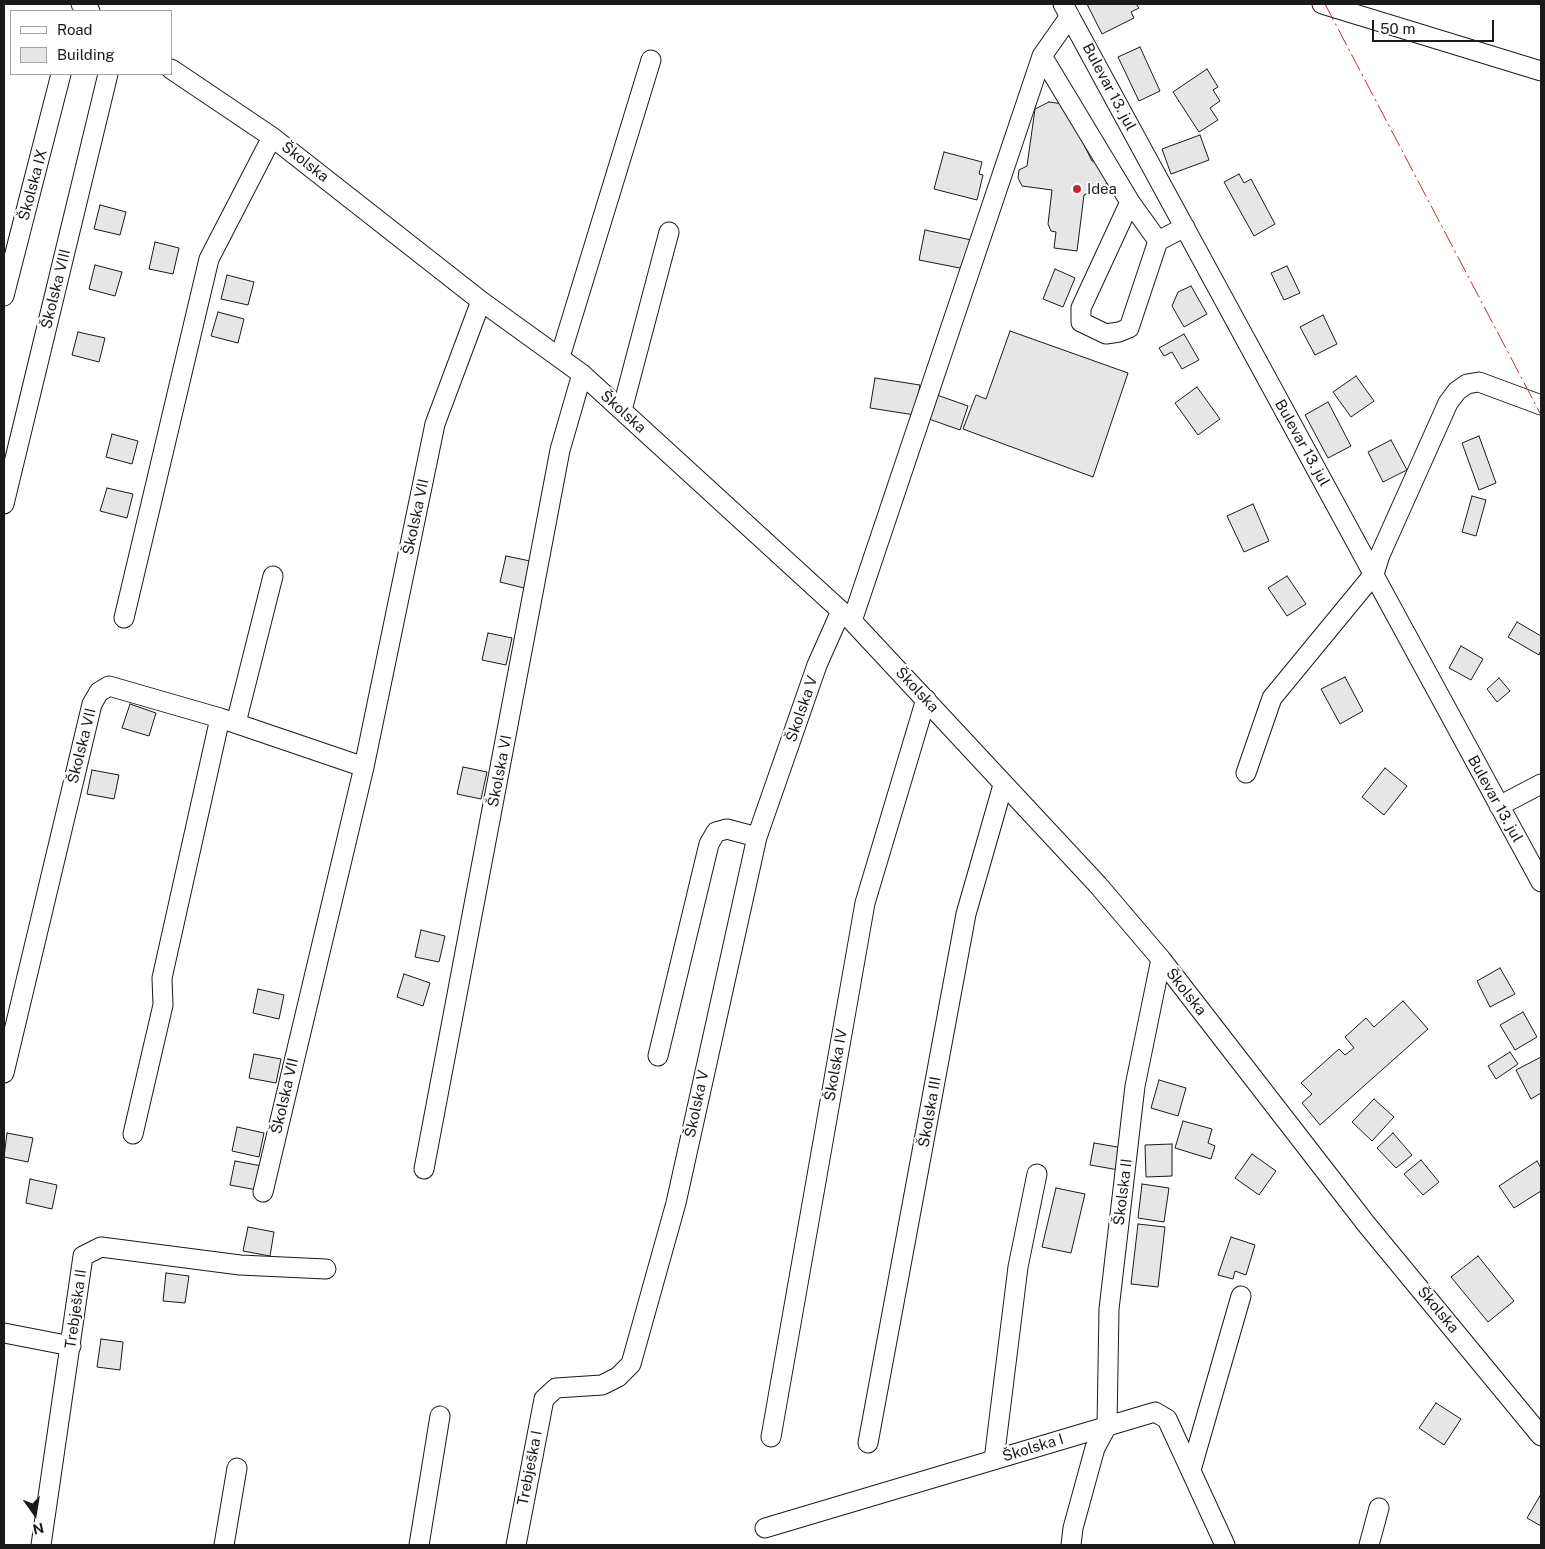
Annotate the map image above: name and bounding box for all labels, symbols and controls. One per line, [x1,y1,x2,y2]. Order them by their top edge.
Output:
legend [10,10,172,75]
scale bar [1375,10,1498,42]
text: 50 m [1380,20,1415,37]
text: Road [57,21,93,38]
street label: Bulevar 13. jul [1078,40,1140,134]
text: Building [57,46,115,63]
street label: Školska [278,138,332,186]
street label: Školska IX [15,147,51,223]
place label: Idea [1087,180,1117,198]
marker: Idea [1071,183,1083,195]
street label: Školska VIII [37,247,75,331]
street label: Školska [597,387,649,437]
street label: Bulevar 13. jul [1271,396,1333,490]
street label: Školska VII [399,477,433,557]
street label: Školska [892,664,942,716]
street label: Školska V [782,674,822,744]
street label: Školska VII [64,706,100,786]
street label: Školska VI [484,733,516,809]
street label: Bulevar 13. jul [1464,752,1526,846]
street label: Školska [1162,965,1210,1019]
street label: Školska IV [821,1027,851,1103]
street label: Školska VII [268,1056,302,1136]
street label: Školska V [681,1068,713,1140]
street label: Školska III [915,1075,945,1149]
street label: Školska II [1110,1158,1136,1226]
street label: Trebješka II [62,1268,90,1350]
street label: Školska [1413,1283,1463,1337]
street label: Trebješka I [514,1429,546,1507]
street label: Školska I [1000,1430,1066,1466]
north arrow [10,1489,60,1539]
text: N [31,1520,46,1538]

